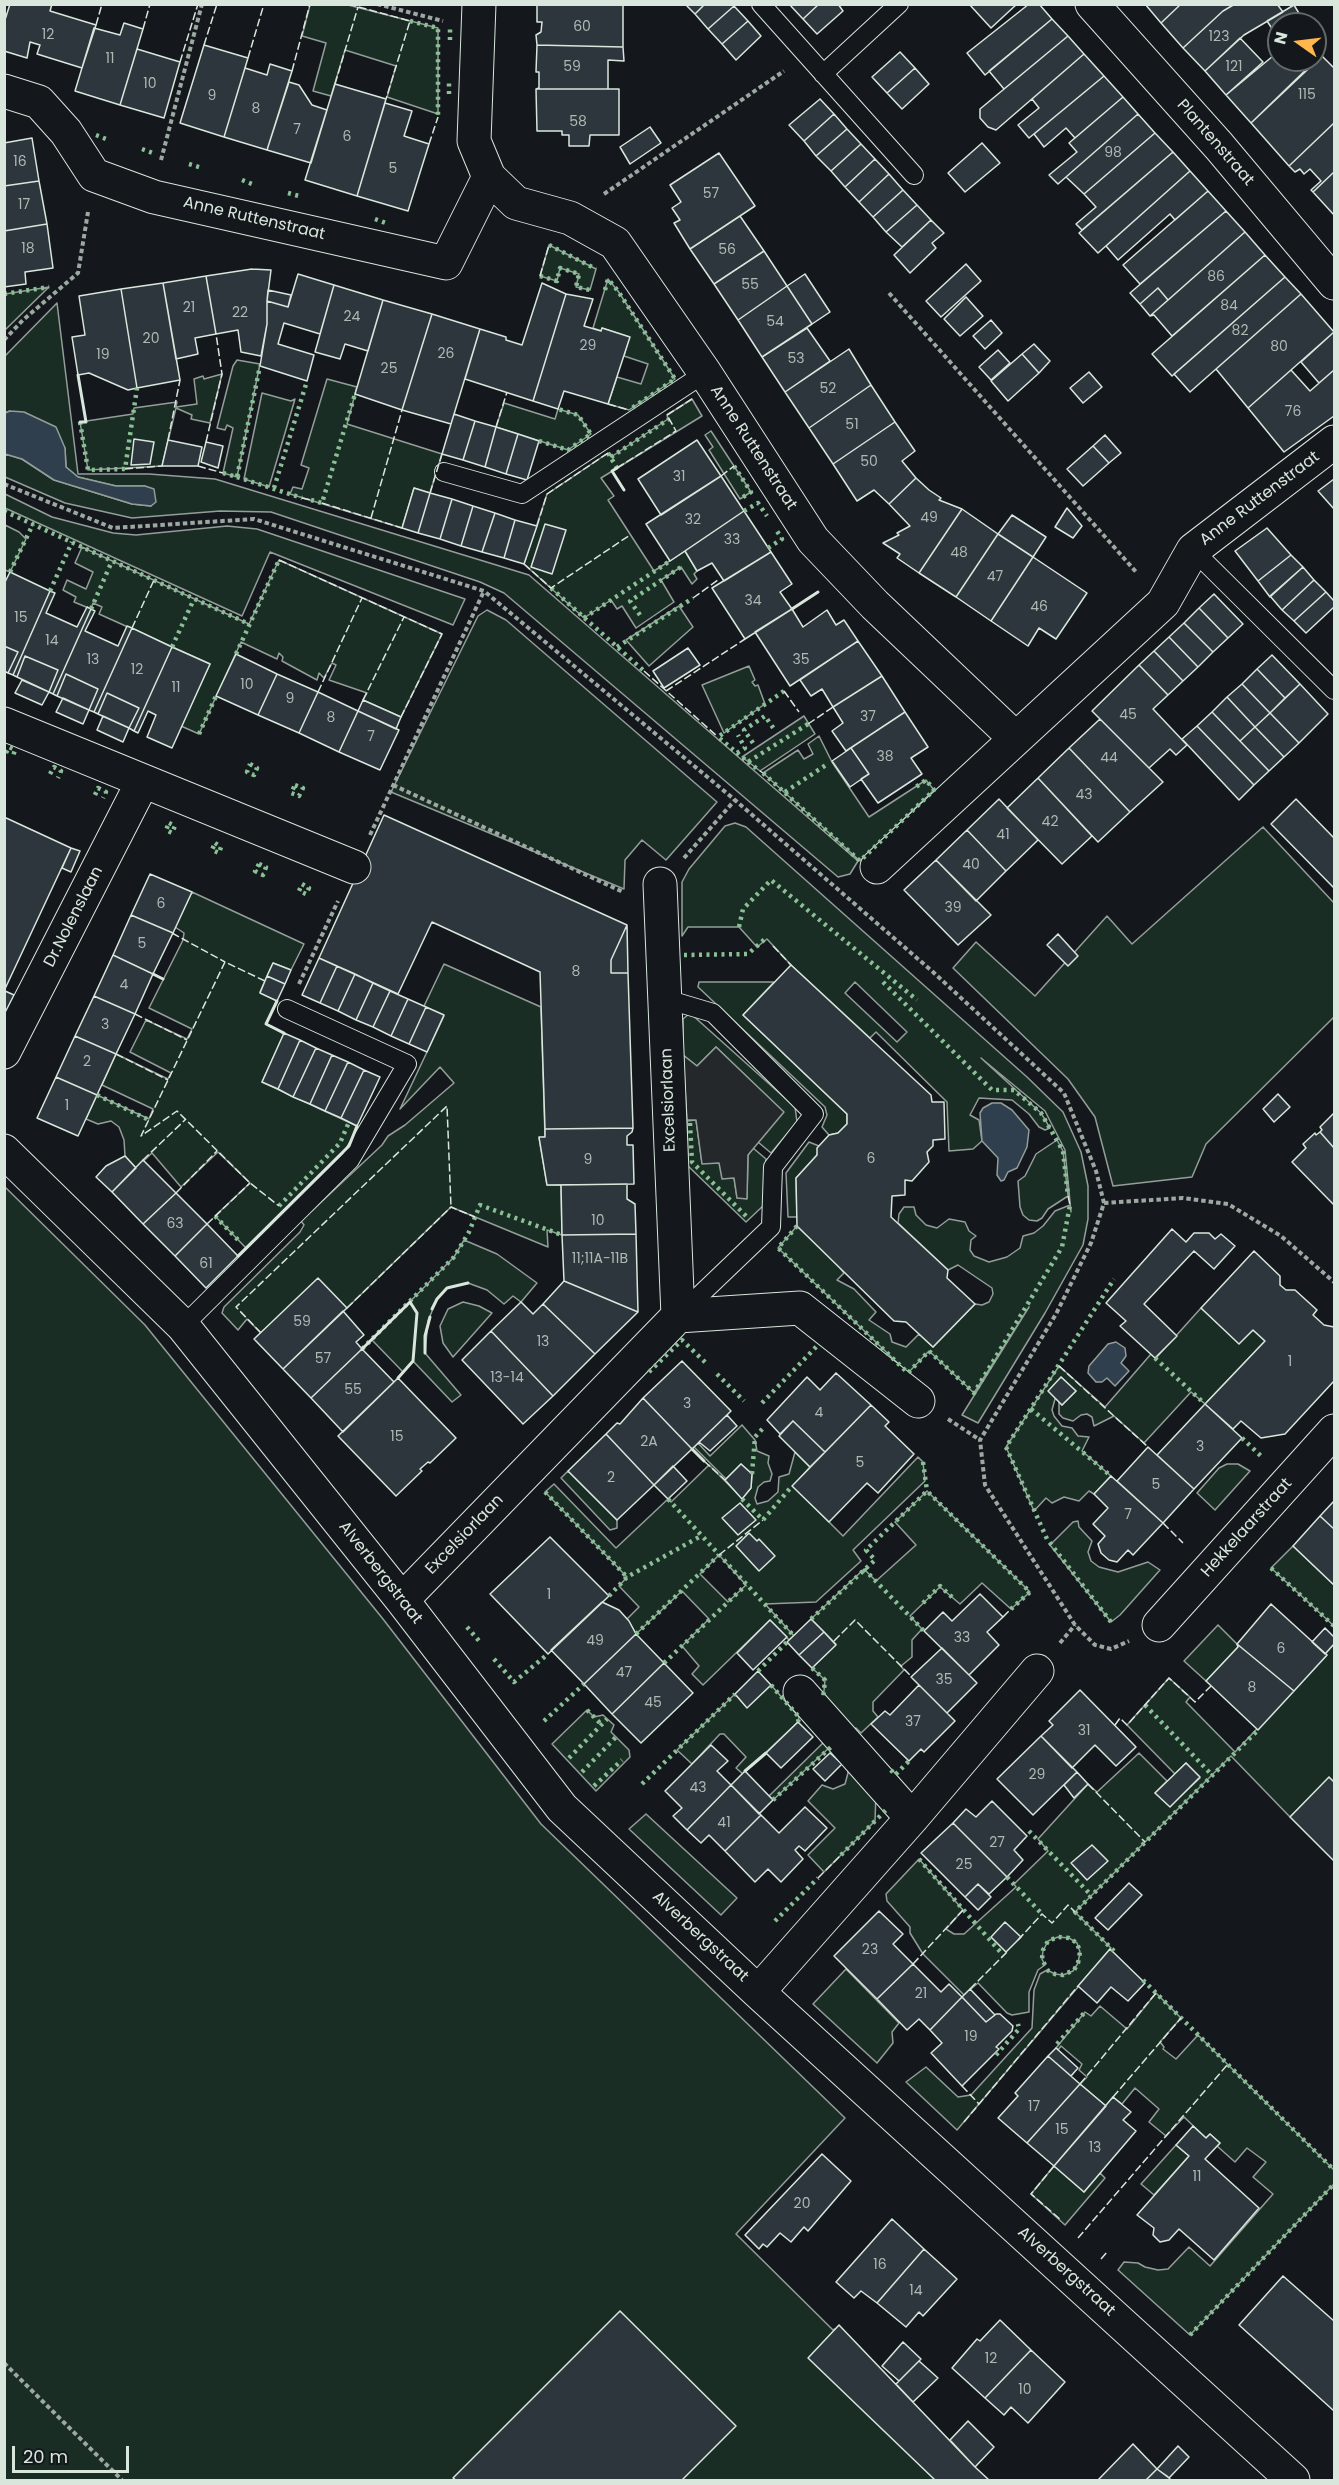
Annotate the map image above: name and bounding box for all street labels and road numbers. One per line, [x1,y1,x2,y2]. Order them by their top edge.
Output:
street label: Plantenstraat [1172,96,1258,190]
street label: Anne Ruttenstraat [181,193,327,245]
street label: Anne Ruttenstraat [706,382,800,514]
street label: Anne Ruttenstraat [1196,448,1324,550]
street label: Dr.Nolenslaan [40,863,108,971]
street label: Excelsiorlaan [658,1048,680,1152]
street label: Hekkelaarstraat [1198,1475,1296,1581]
street label: Excelsiorlaan [422,1491,508,1579]
street label: Alverbergstraat [334,1518,426,1628]
street label: Alverbergstraat [648,1887,752,1987]
street label: Alverbergstraat [1013,2223,1119,2321]

